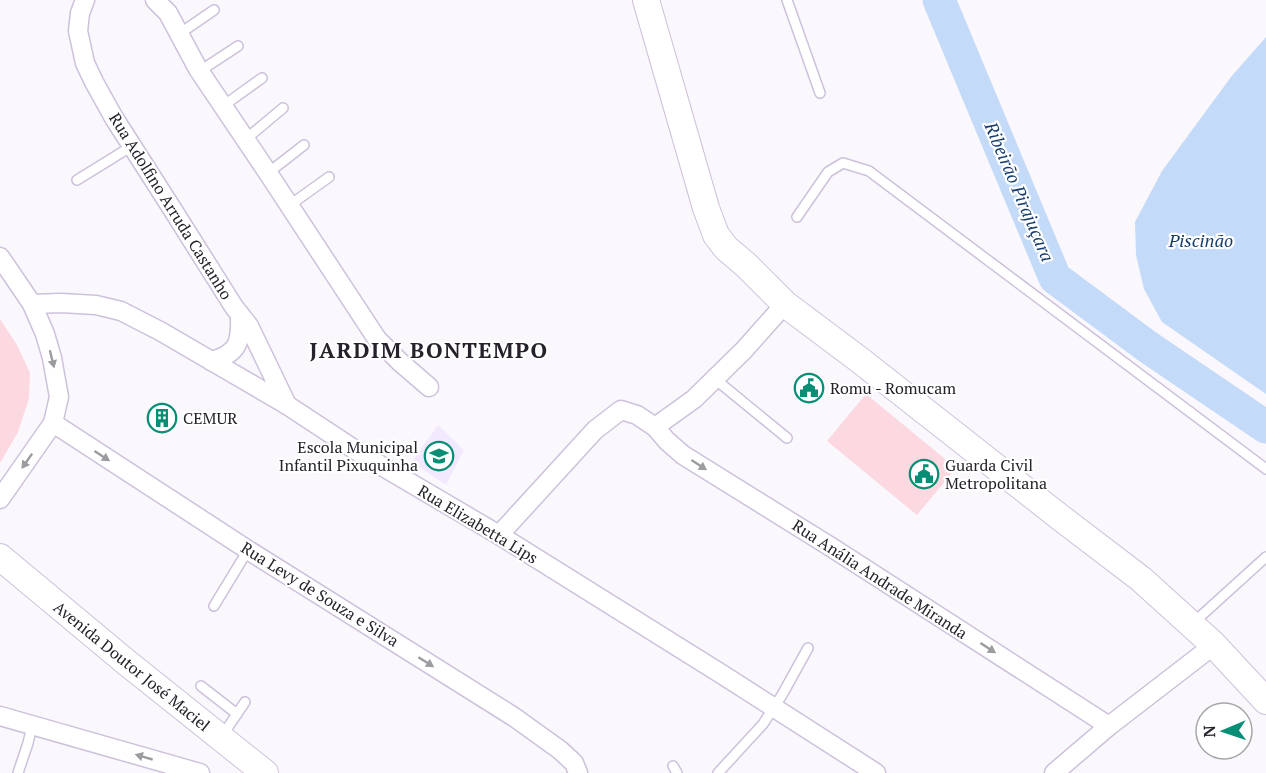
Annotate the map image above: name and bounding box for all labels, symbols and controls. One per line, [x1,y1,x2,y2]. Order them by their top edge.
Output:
street label: Rua Adolfino Arruda Castanho [104,108,238,304]
water label: Ribeirão Pirajuçara [979,117,1060,265]
water label: Piscinão [1168,228,1233,252]
district label: JARDIM BONTEMPO [309,335,549,364]
one-way arrow [48,350,57,368]
public building icon: Romu - Romucam [793,372,825,404]
place label: Romu - Romucam [830,377,956,399]
building icon: CEMUR [146,402,178,434]
place label: CEMUR [183,407,238,429]
place label: Escola Municipal Infantil Pixuquinha [279,436,418,476]
school or university icon: Escola Municipal Infantil Pixuquinha [423,440,455,472]
one-way arrow [94,450,110,461]
one-way arrow [21,453,33,469]
place label: Guarda Civil Metropolitana [945,454,1047,494]
public building icon: Guarda Civil Metropolitana [908,458,940,490]
one-way arrow [691,459,707,470]
street label: Rua Elizabetta Lips [414,479,542,569]
street label: Rua Anália Andrade Miranda [788,514,972,644]
street label: Rua Levy de Souza e Silva [237,536,403,652]
street label: Avenida Doutor José Maciel [49,596,215,736]
one-way arrow [980,642,996,653]
one-way arrow [418,656,434,667]
north arrow [1194,701,1254,761]
text: N [1198,725,1220,738]
one-way arrow [134,752,152,761]

